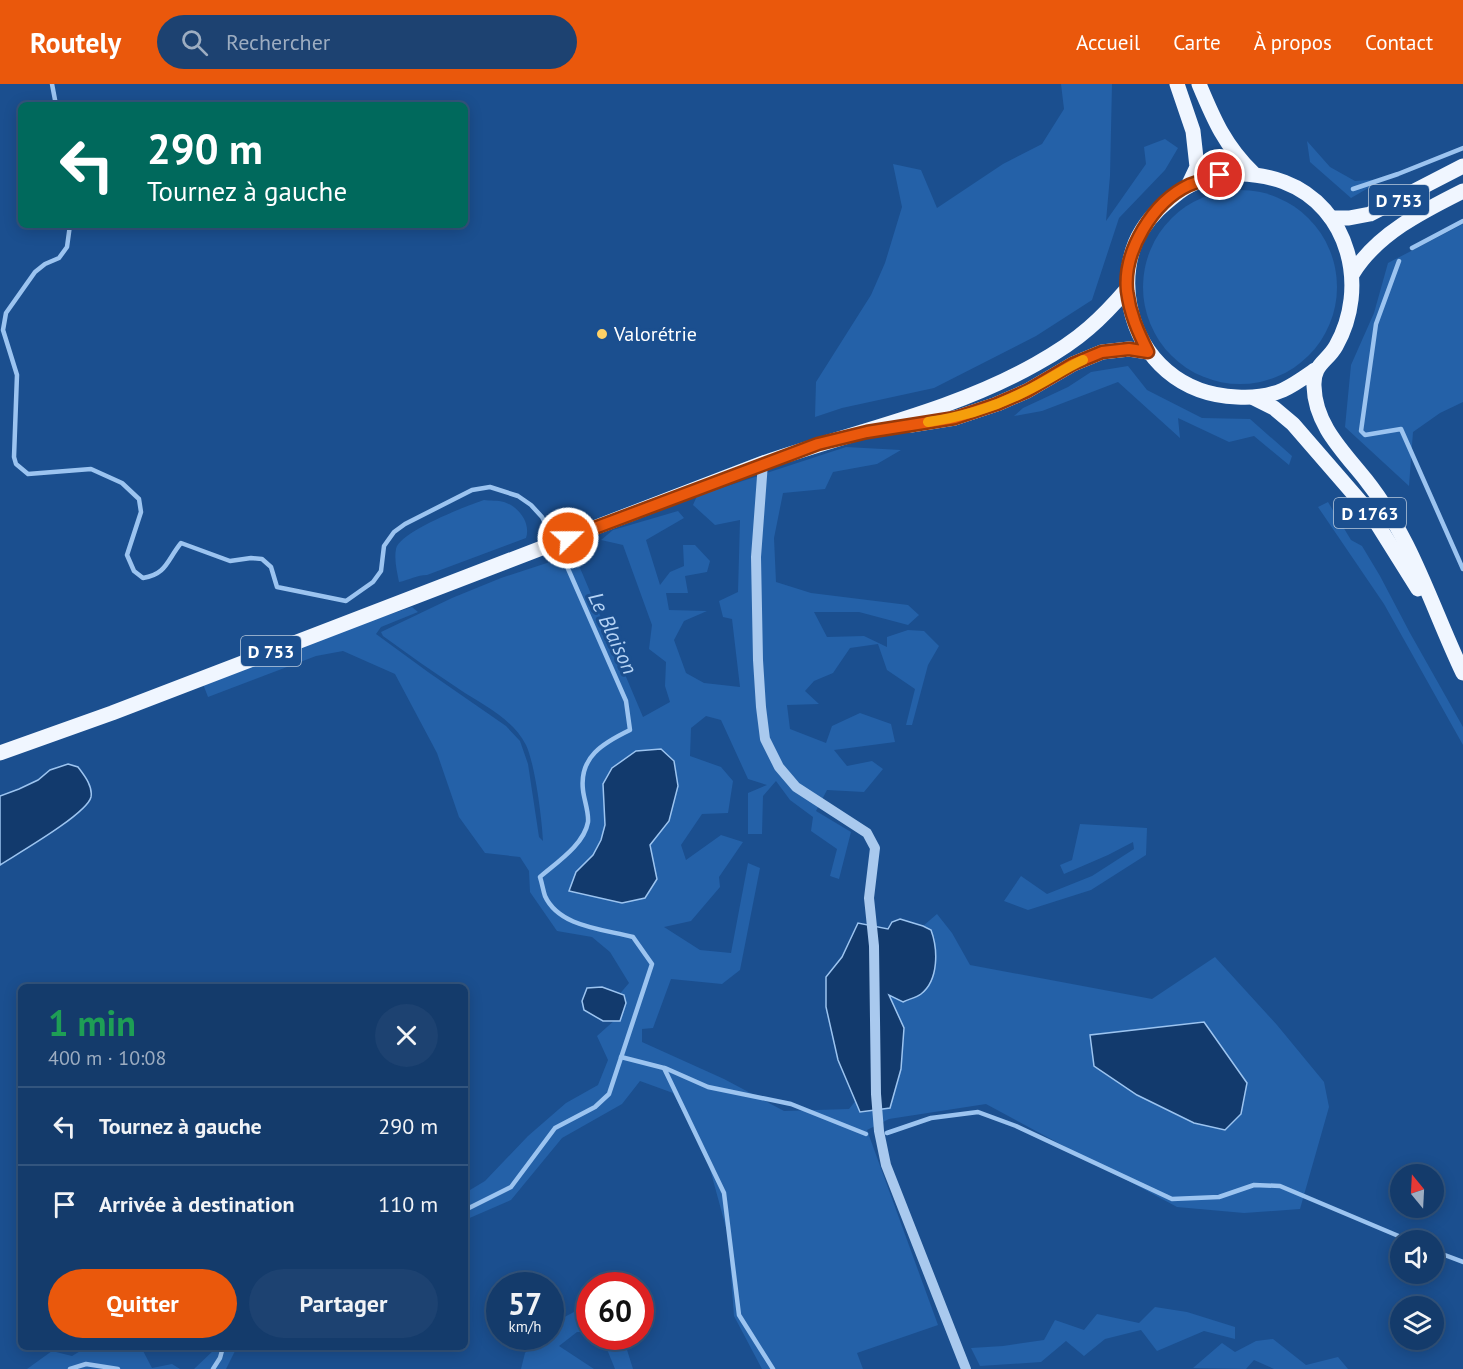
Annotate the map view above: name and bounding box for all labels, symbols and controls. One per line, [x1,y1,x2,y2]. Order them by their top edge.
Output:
search box [157,15,577,69]
text: Routely [30,24,121,61]
icon: search [178,26,211,59]
text: Rechercher [226,28,330,56]
text: Accueil [1076,29,1140,56]
text: Carte [1173,29,1221,56]
text: À propos [1254,29,1332,56]
text: Contact [1365,29,1433,56]
text: 290 m [147,121,263,176]
icon: left [48,126,126,204]
pin [1194,149,1245,200]
icon: arrive [1203,158,1236,191]
text: Tournez à gauche [147,174,347,208]
road number: D 753 [1369,185,1429,215]
place label: Valorétrie [613,321,697,347]
marker: Valorétrie [595,327,609,341]
road number: D 1763 [1334,498,1406,528]
position arrow [536,506,600,570]
water label: Le Blaison [582,588,644,678]
road number: D 753 [241,636,301,666]
text: 1 min [48,999,136,1046]
button: close [375,1004,438,1067]
text: 400 m · 10:08 [48,1045,166,1071]
icon: left [48,1110,81,1143]
text: Tournez à gauche [99,1112,262,1140]
text: 290 m [378,1112,438,1140]
north arrow [1390,1164,1444,1218]
map controls [1390,1164,1444,1350]
icon: arrive [48,1188,81,1221]
text: Arrivée à destination [99,1190,295,1218]
text: 110 m [378,1190,438,1218]
button: sound [1390,1230,1444,1284]
button: Quitter [48,1269,237,1338]
button: Partager [249,1269,438,1338]
speed limit sign: 60 [576,1272,654,1350]
text: 57 [508,1284,542,1323]
button: layers [1390,1296,1444,1350]
text: km/h [509,1317,541,1336]

